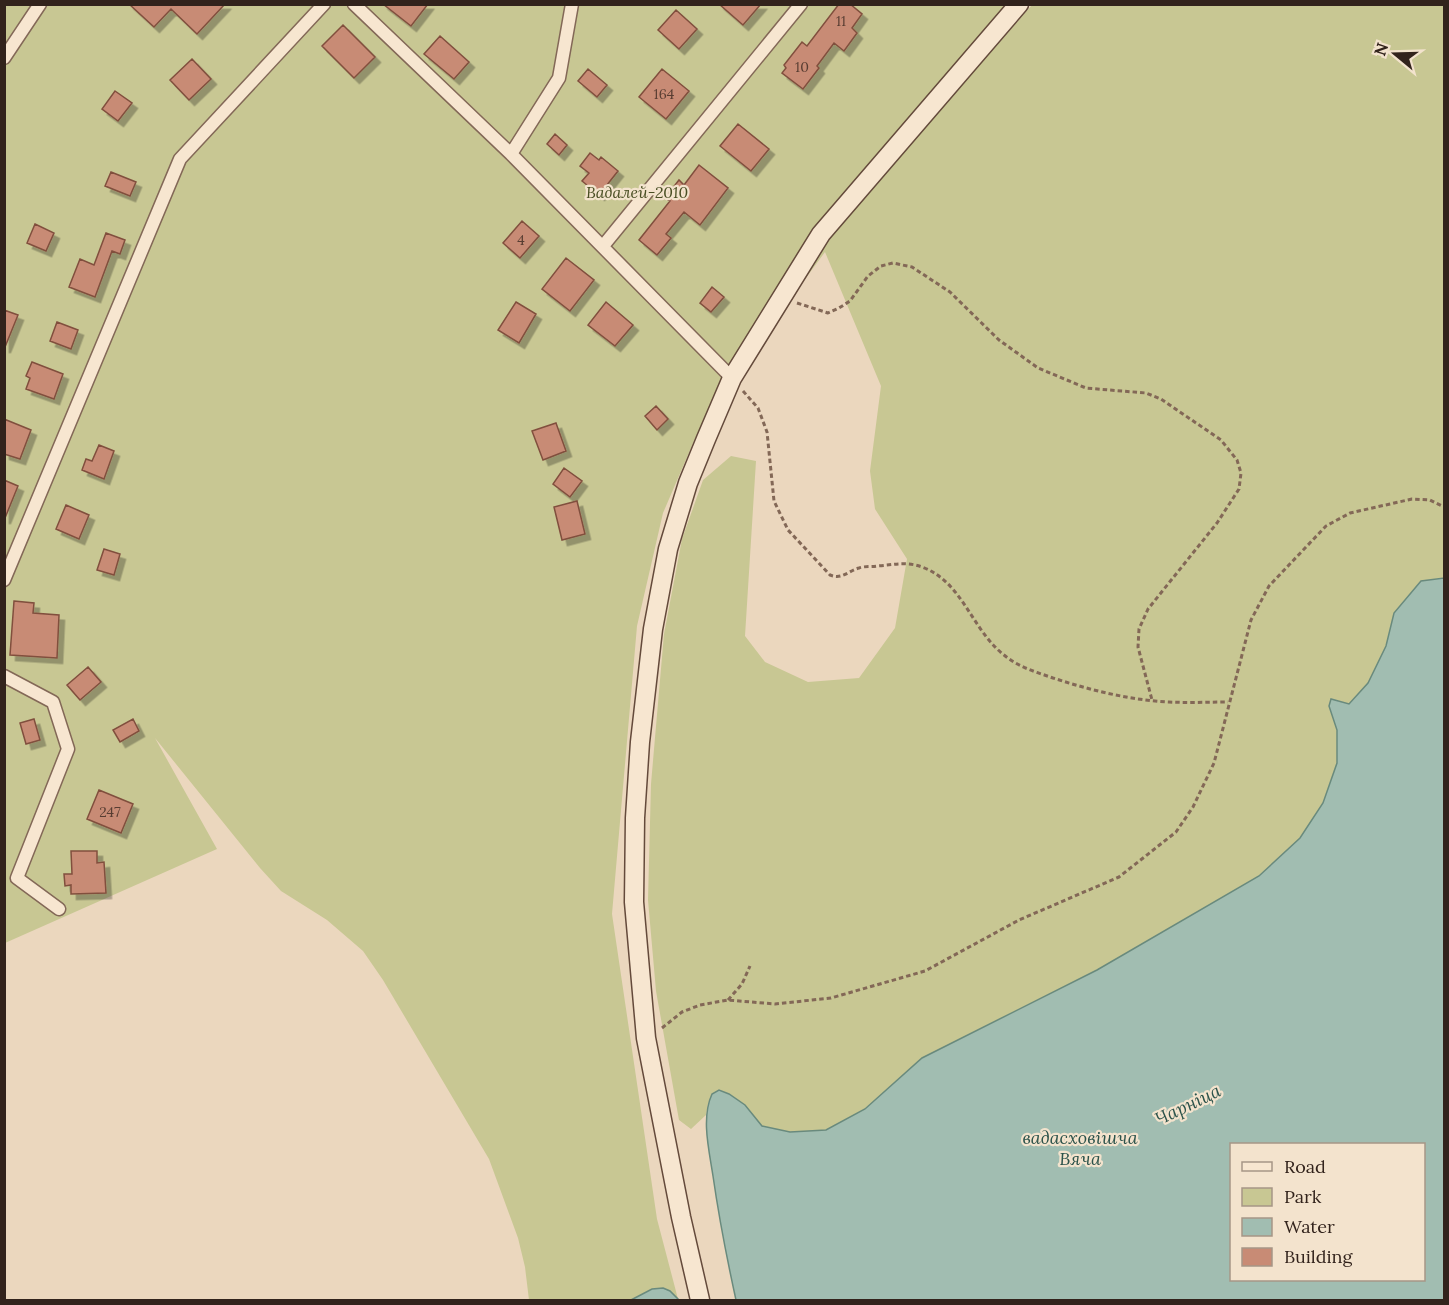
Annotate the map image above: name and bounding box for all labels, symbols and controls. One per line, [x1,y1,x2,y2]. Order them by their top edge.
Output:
house number: 11 [836,12,846,30]
north arrow [1365,24,1425,84]
text: N [1369,40,1392,58]
house number: 10 [795,58,809,76]
house number: 164 [654,85,675,103]
park label: Вадалей-2010 [586,182,688,202]
house number: 4 [517,231,525,249]
house number: 247 [99,803,121,821]
water label: Чарніца [1151,1079,1224,1130]
water label: вадасховішча Вяча [1022,1126,1138,1170]
legend [1230,1143,1425,1281]
text: Road [1284,1155,1326,1178]
text: Park [1284,1185,1322,1208]
text: Water [1284,1215,1335,1238]
text: Building [1284,1245,1354,1268]

